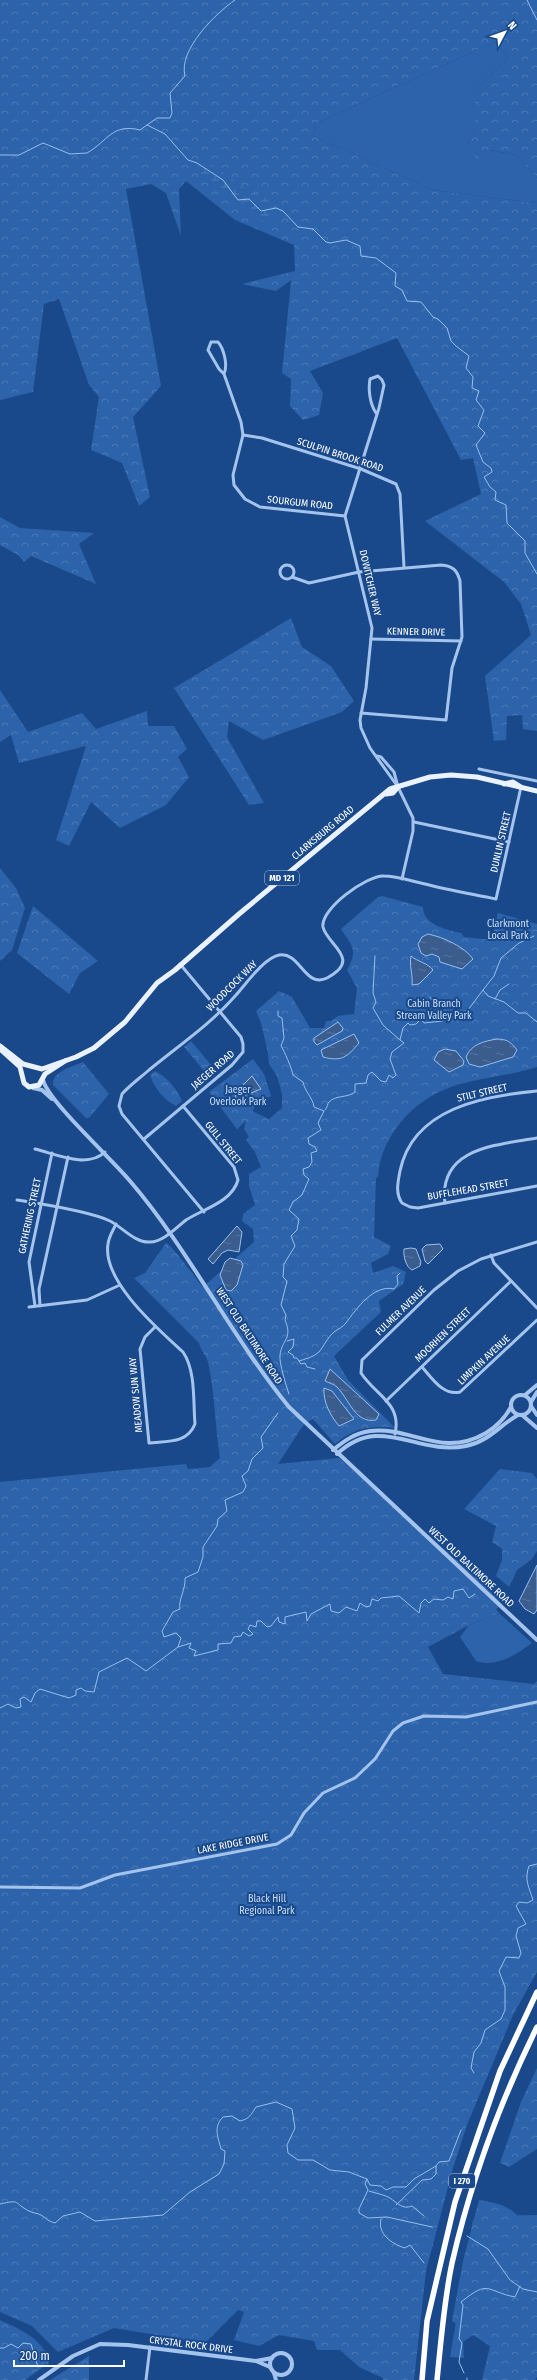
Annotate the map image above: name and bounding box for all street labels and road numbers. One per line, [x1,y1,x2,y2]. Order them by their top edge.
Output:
street label: SCULPIN BROOK ROAD [295,435,385,475]
street label: SOURGUM ROAD [266,494,334,512]
street label: DOWITCHER WAY [357,549,383,617]
street label: KENNER DRIVE [387,625,446,639]
street label: CLARKSBURG ROAD [289,803,357,863]
street label: DUNLIN STREET [488,810,514,874]
road number: MD 121 [265,871,299,885]
street label: WOODCOCK WAY [204,958,260,1014]
street label: JAEGER ROAD [189,1048,237,1092]
street label: STILT STREET [456,1081,509,1105]
street label: GULL STREET [202,1119,244,1167]
street label: GATHERING STREET [16,1177,44,1255]
street label: BUFFLEHEAD STREET [426,1177,510,1203]
street label: FULMER AVENUE [373,1284,429,1338]
street label: WEST OLD BALTIMORE ROAD [213,1286,285,1387]
street label: MOORHEN STREET [413,1305,474,1365]
street label: LIMPKIN AVENUE [455,1332,513,1387]
street label: MEADOW SUN WAY [127,1357,145,1433]
street label: WEST OLD BALTIMORE ROAD [426,1524,516,1610]
street label: LAKE RIDGE DRIVE [196,1831,270,1857]
road number: I 270 [449,2174,475,2188]
street label: CRYSTAL ROCK DRIVE [149,2334,234,2356]

